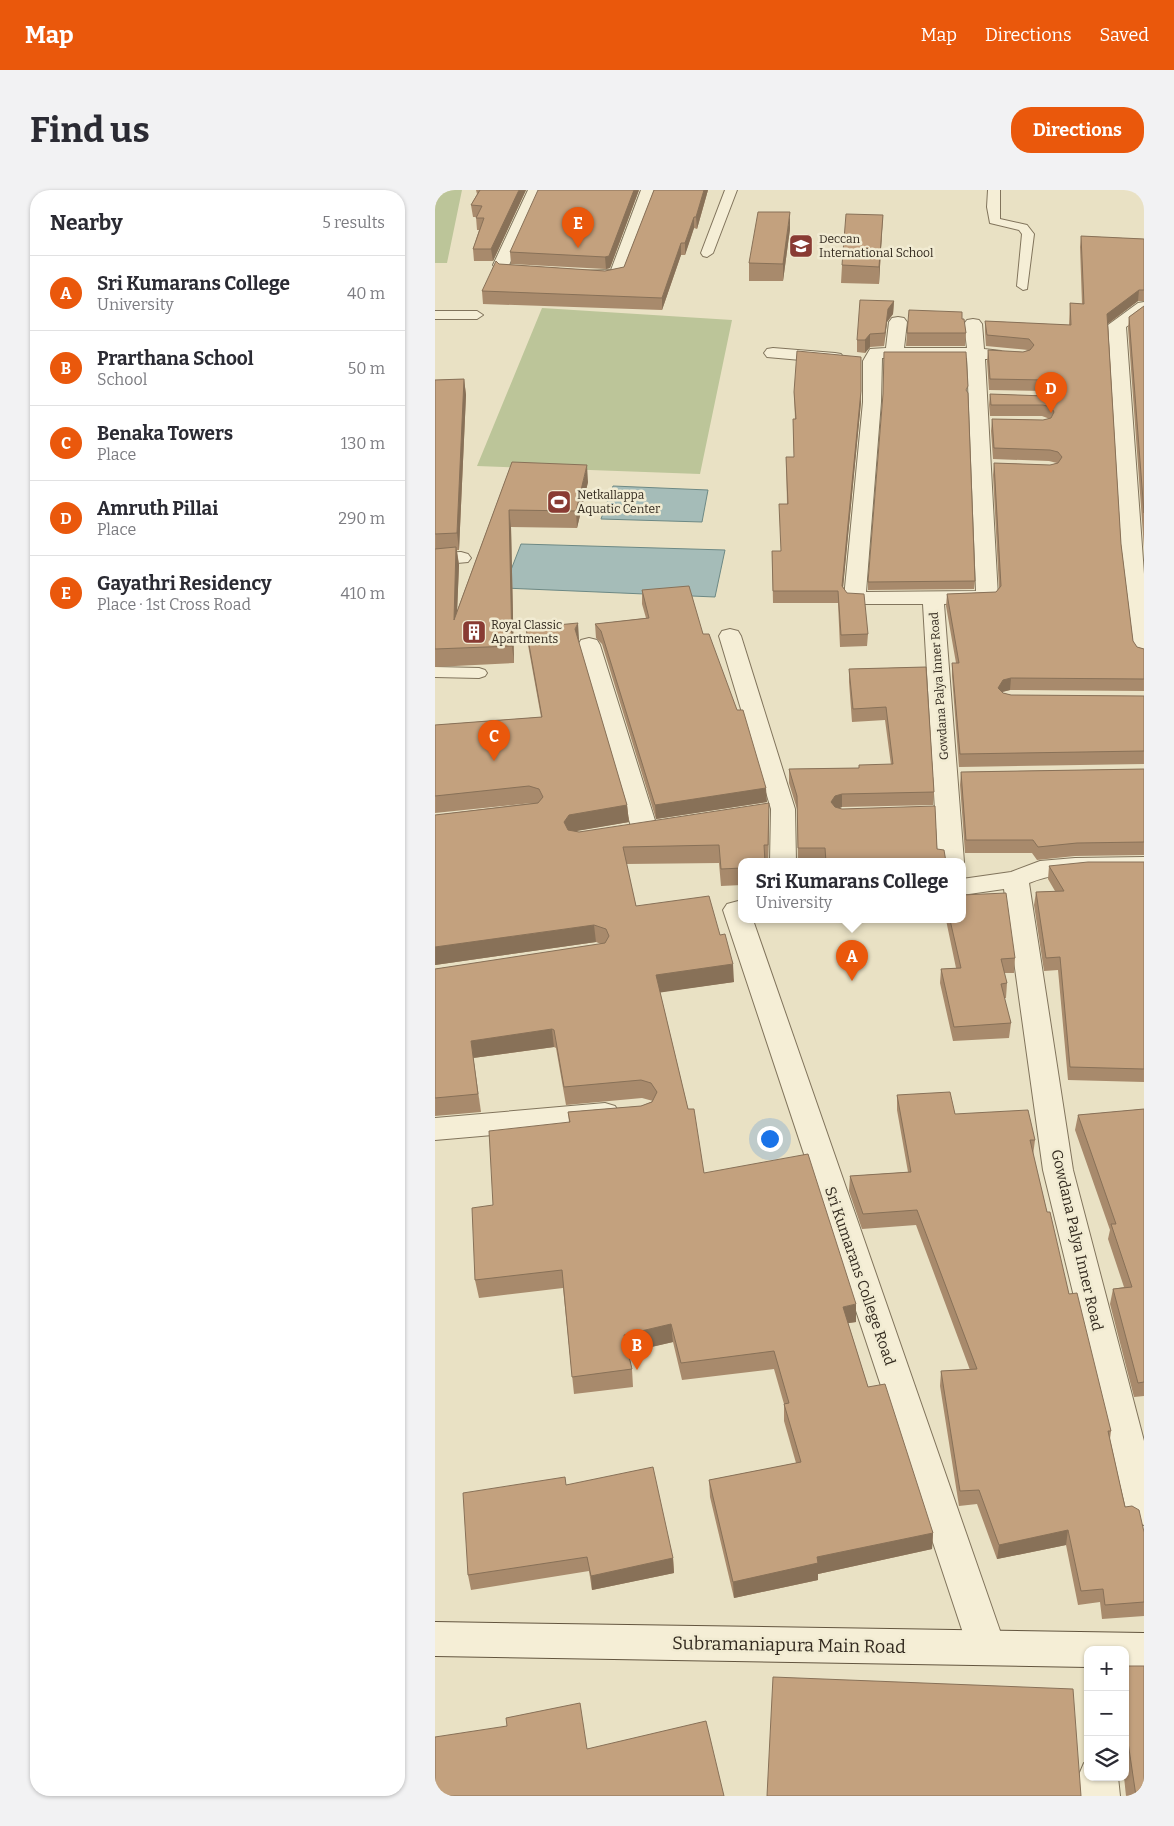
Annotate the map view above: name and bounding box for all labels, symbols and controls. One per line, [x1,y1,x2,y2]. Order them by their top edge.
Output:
text: Map [25,21,74,49]
text: Map [921,24,957,46]
text: Directions [985,24,1072,46]
text: Saved [1100,24,1149,46]
button: Directions [1011,107,1144,153]
text: Find us [30,109,150,151]
pin: E [562,207,594,248]
text: Nearby [50,210,123,236]
text: 5 results [322,213,385,232]
place label: Deccan International School [819,232,934,260]
school or university icon: Deccan International School [788,233,814,259]
text: Sri Kumarans College [97,272,290,295]
text: A [60,284,72,303]
text: 40 m [347,284,385,303]
text: University [97,295,174,314]
text: Prarthana School [97,347,254,370]
text: B [61,359,71,378]
text: 50 m [348,359,385,378]
text: School [97,370,147,389]
pin: D [1035,372,1067,413]
text: Benaka Towers [97,422,233,445]
text: C [61,434,71,453]
text: 130 m [341,434,385,453]
text: Place [97,445,136,464]
place label: Netkallappa Aquatic Center [577,488,661,516]
sports icon: Netkallappa Aquatic Center [546,489,572,515]
text: Amruth Pillai [97,497,218,520]
text: D [60,509,72,528]
text: 290 m [338,509,385,528]
text: Place [97,520,136,539]
text: Gayathri Residency [97,572,272,595]
text: E [61,584,71,603]
text: 410 m [340,584,385,603]
text: Place · 1st Cross Road [97,595,251,614]
street label: Gowdana Palya Inner Road [927,611,951,761]
place label: Royal Classic Apartments [491,618,562,646]
building icon: Royal Classic Apartments [461,619,487,645]
pin: C [478,720,510,761]
popup [738,858,966,923]
text: Sri Kumarans College [755,870,949,893]
text: University [755,893,832,912]
pin: A [836,940,868,981]
your location [757,1126,783,1152]
street label: Gowdana Palya Inner Road [1047,1147,1107,1333]
street label: Sri Kumarans College Road [821,1184,899,1368]
pin: B [621,1329,653,1370]
street label: Subramaniapura Main Road [672,1632,906,1658]
map controls [1084,1646,1129,1781]
button: + [1084,1646,1129,1691]
button: − [1084,1691,1129,1736]
button: layers [1084,1736,1129,1781]

